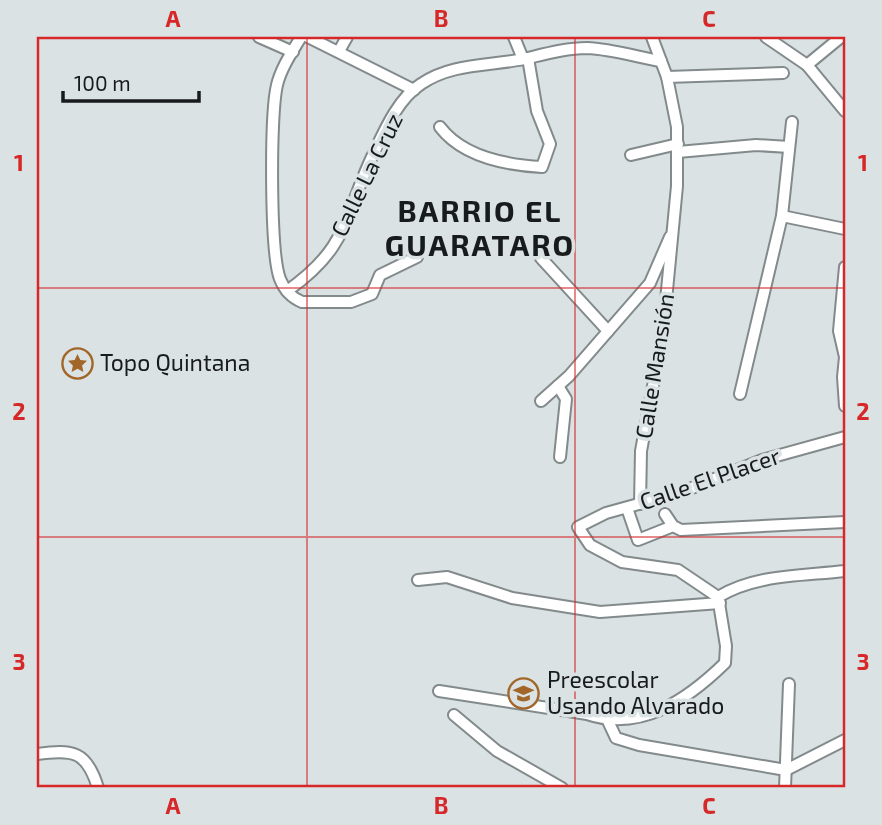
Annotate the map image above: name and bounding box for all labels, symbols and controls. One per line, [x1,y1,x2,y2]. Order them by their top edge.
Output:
text: A [165,4,181,32]
text: B [434,4,448,32]
text: C [702,4,716,32]
scale bar [63,60,200,104]
text: 100 m [74,70,131,95]
street label: Calle La Cruz [324,108,408,241]
text: 1 [14,148,24,176]
text: 1 [858,148,868,176]
district label: BARRIO EL GUARATARO [385,192,575,262]
street label: Calle Mansión [629,291,679,441]
place icon: Topo Quintana [60,346,94,380]
place label: Topo Quintana [100,348,250,376]
text: 2 [12,397,26,425]
text: 2 [856,397,870,425]
street label: Calle El Placer [636,441,784,515]
text: 3 [12,647,26,675]
text: 3 [856,647,870,675]
place label: Preescolar Usando Alvarado [547,665,724,719]
school or university icon: Preescolar Usando Alvarado [507,676,541,710]
text: A [165,791,181,819]
text: B [434,791,448,819]
text: C [702,791,716,819]

